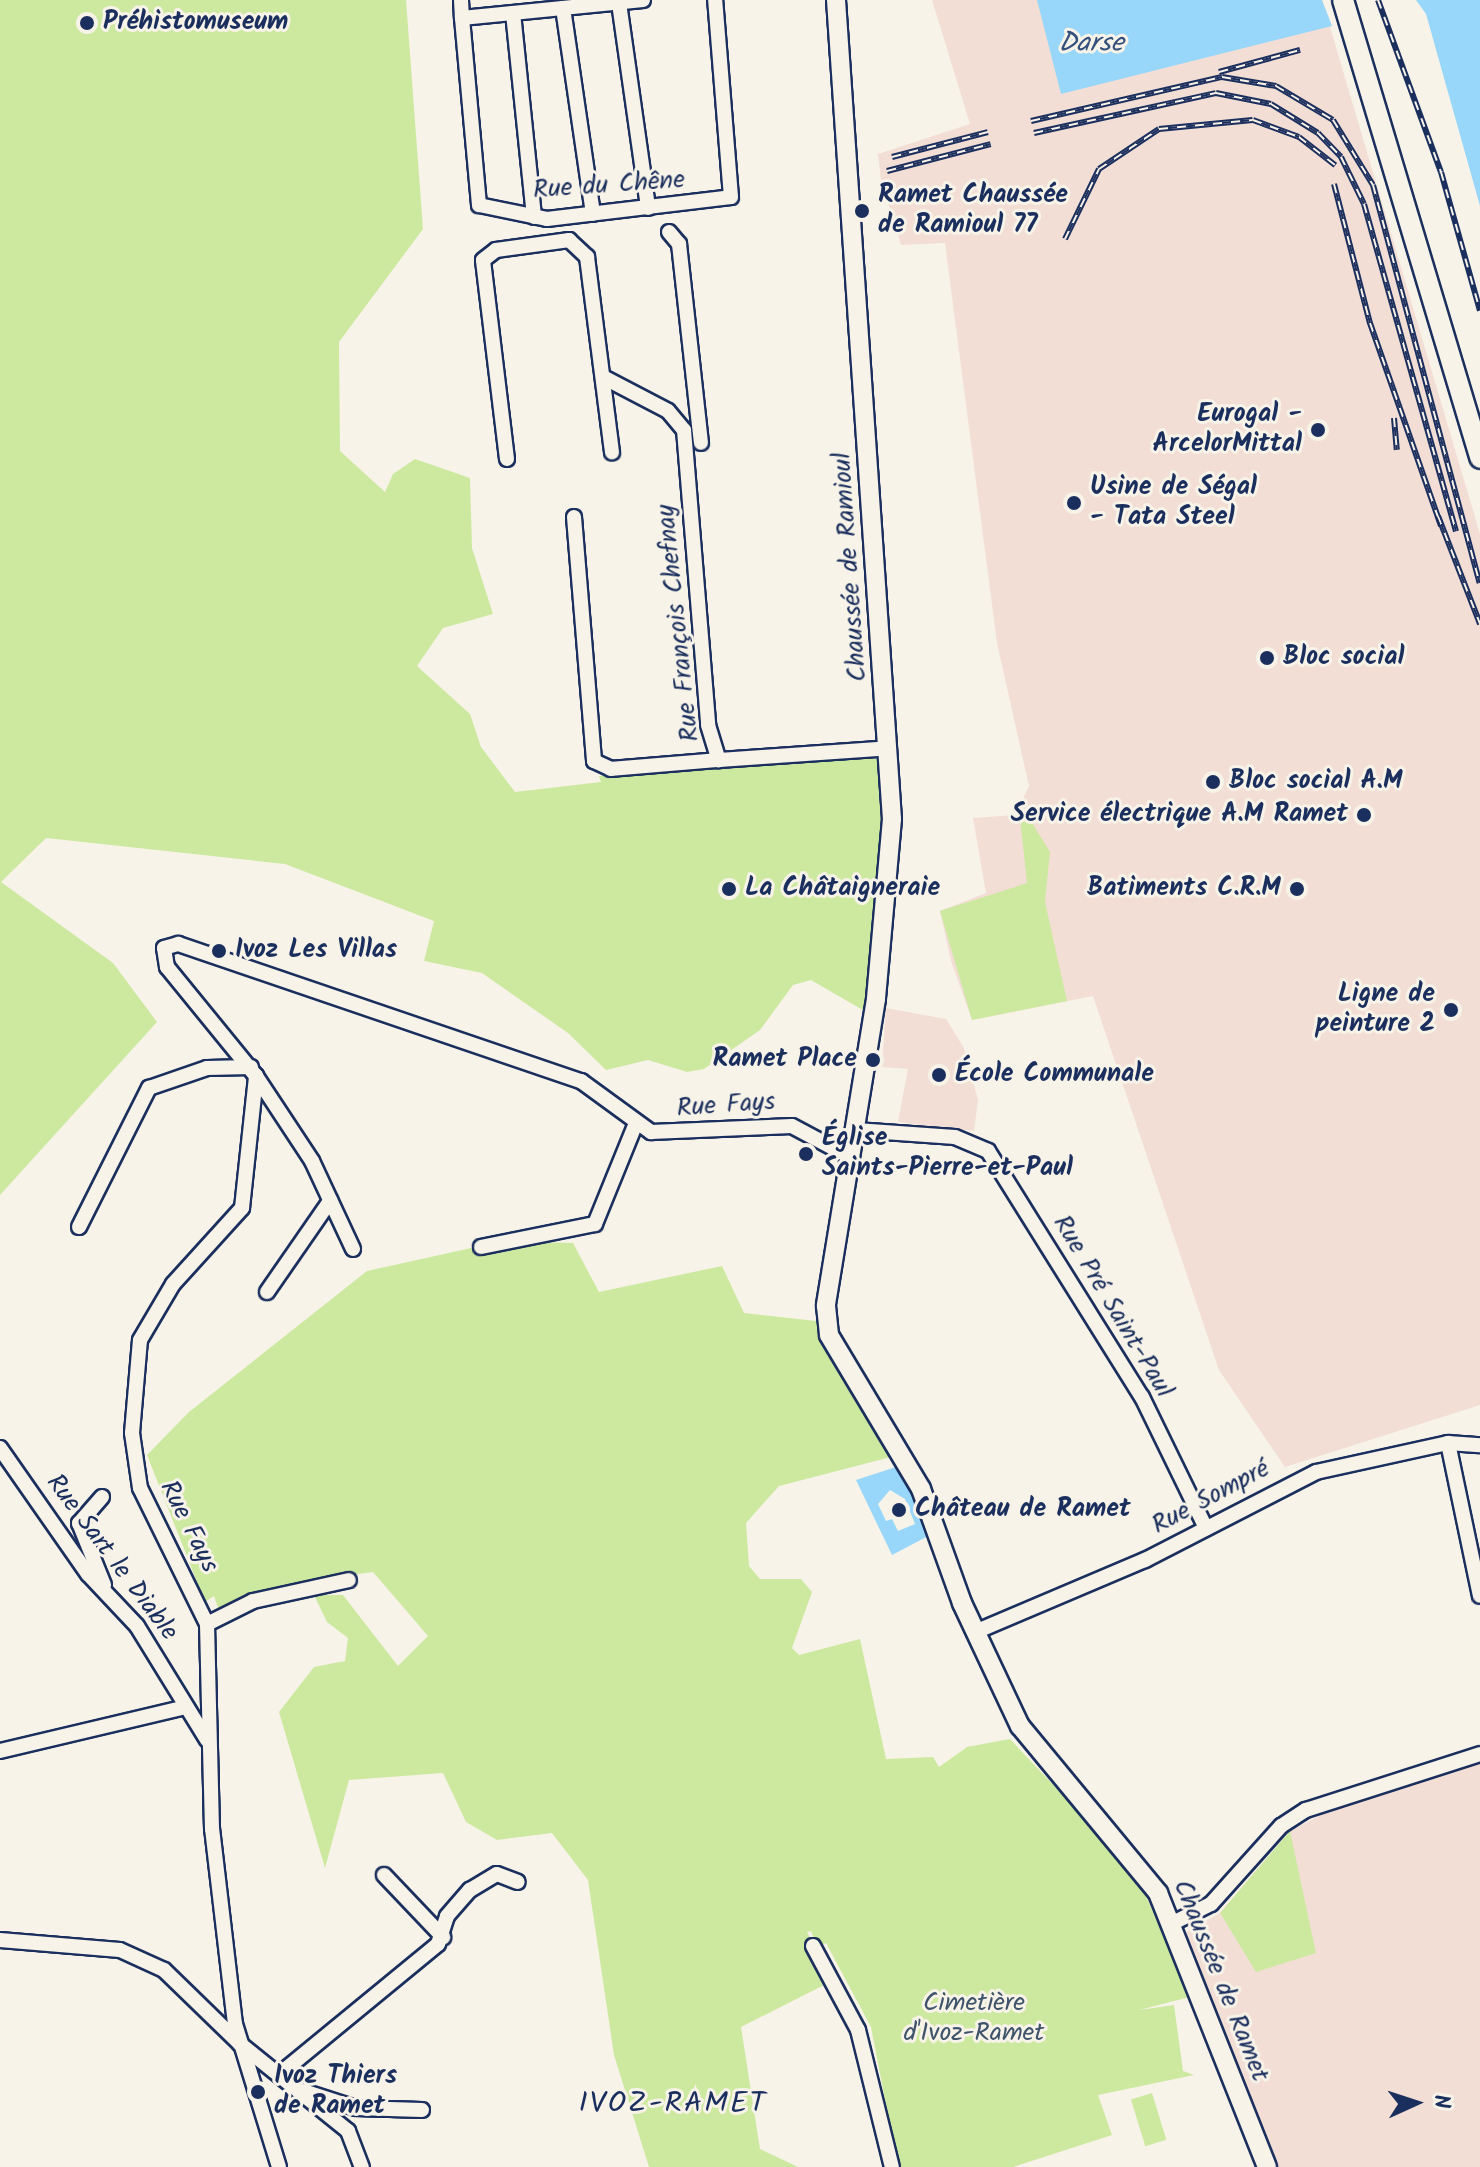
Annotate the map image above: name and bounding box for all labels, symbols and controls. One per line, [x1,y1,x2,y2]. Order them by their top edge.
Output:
place label: Préhistomuseum [103,7,288,39]
marker: Préhistomuseum [78,14,96,32]
water label: Darse [1059,27,1123,61]
street label: Rue du Chêne [532,165,686,207]
place label: Ramet Chaussée de Ramioul 77 [878,180,1068,242]
marker: Ramet Chaussée de Ramioul 77 [853,202,871,220]
place label: Eurogal - ArcelorMittal [1153,399,1302,460]
marker: Eurogal - ArcelorMittal [1309,421,1327,439]
street label: Chaussée de Ramioul [827,451,875,683]
place label: Usine de Ségal - Tata Steel [1090,472,1257,534]
marker: Usine de Ségal - Tata Steel [1065,494,1083,512]
street label: Rue François Chefnay [651,503,707,743]
place label: Bloc social [1283,642,1404,674]
marker: Bloc social [1258,649,1276,667]
place label: Bloc social A.M [1229,766,1403,798]
marker: Bloc social A.M [1204,773,1222,791]
place label: Service électrique A.M Ramet [1011,799,1348,831]
marker: Service électrique A.M Ramet [1355,806,1373,824]
place label: La Châtaigneraie [745,873,940,905]
place label: Batiments C.R.M [1087,873,1281,905]
marker: La Châtaigneraie [720,880,738,898]
marker: Batiments C.R.M [1288,880,1306,898]
place label: Ivoz Les Villas [235,935,397,967]
marker: Ivoz Les Villas [210,942,228,960]
place label: Ligne de peinture 2 [1316,979,1435,1040]
marker: Ligne de peinture 2 [1442,1001,1460,1019]
place label: Ramet Place [713,1044,857,1076]
marker: Ramet Place [864,1051,882,1069]
place label: École Communale [955,1059,1154,1091]
marker: École Communale [930,1066,948,1084]
street label: Rue Fays [676,1087,776,1125]
place label: Église Saints-Pierre-et-Paul [822,1123,1073,1184]
marker: Église Saints-Pierre-et-Paul [797,1145,815,1163]
street label: Rue Pré Saint-Paul [1045,1210,1179,1404]
street label: Rue Sompré [1147,1454,1275,1542]
street label: Rue Sart le Diable [38,1469,184,1647]
street label: Rue Fays [152,1476,224,1578]
place label: Château de Ramet [915,1494,1131,1526]
marker: Château de Ramet [890,1501,908,1519]
street label: Chaussée de Ramet [1165,1876,1275,2086]
park label: Cimetière d'Ivoz-Ramet [904,1988,1044,2050]
place label: Ivoz Thiers de Ramet [274,2061,397,2122]
north arrow [1376,2063,1456,2143]
marker: Ivoz Thiers de Ramet [249,2083,267,2101]
district label: IVOZ-RAMET [578,2086,768,2122]
text: N [1423,2094,1458,2110]

